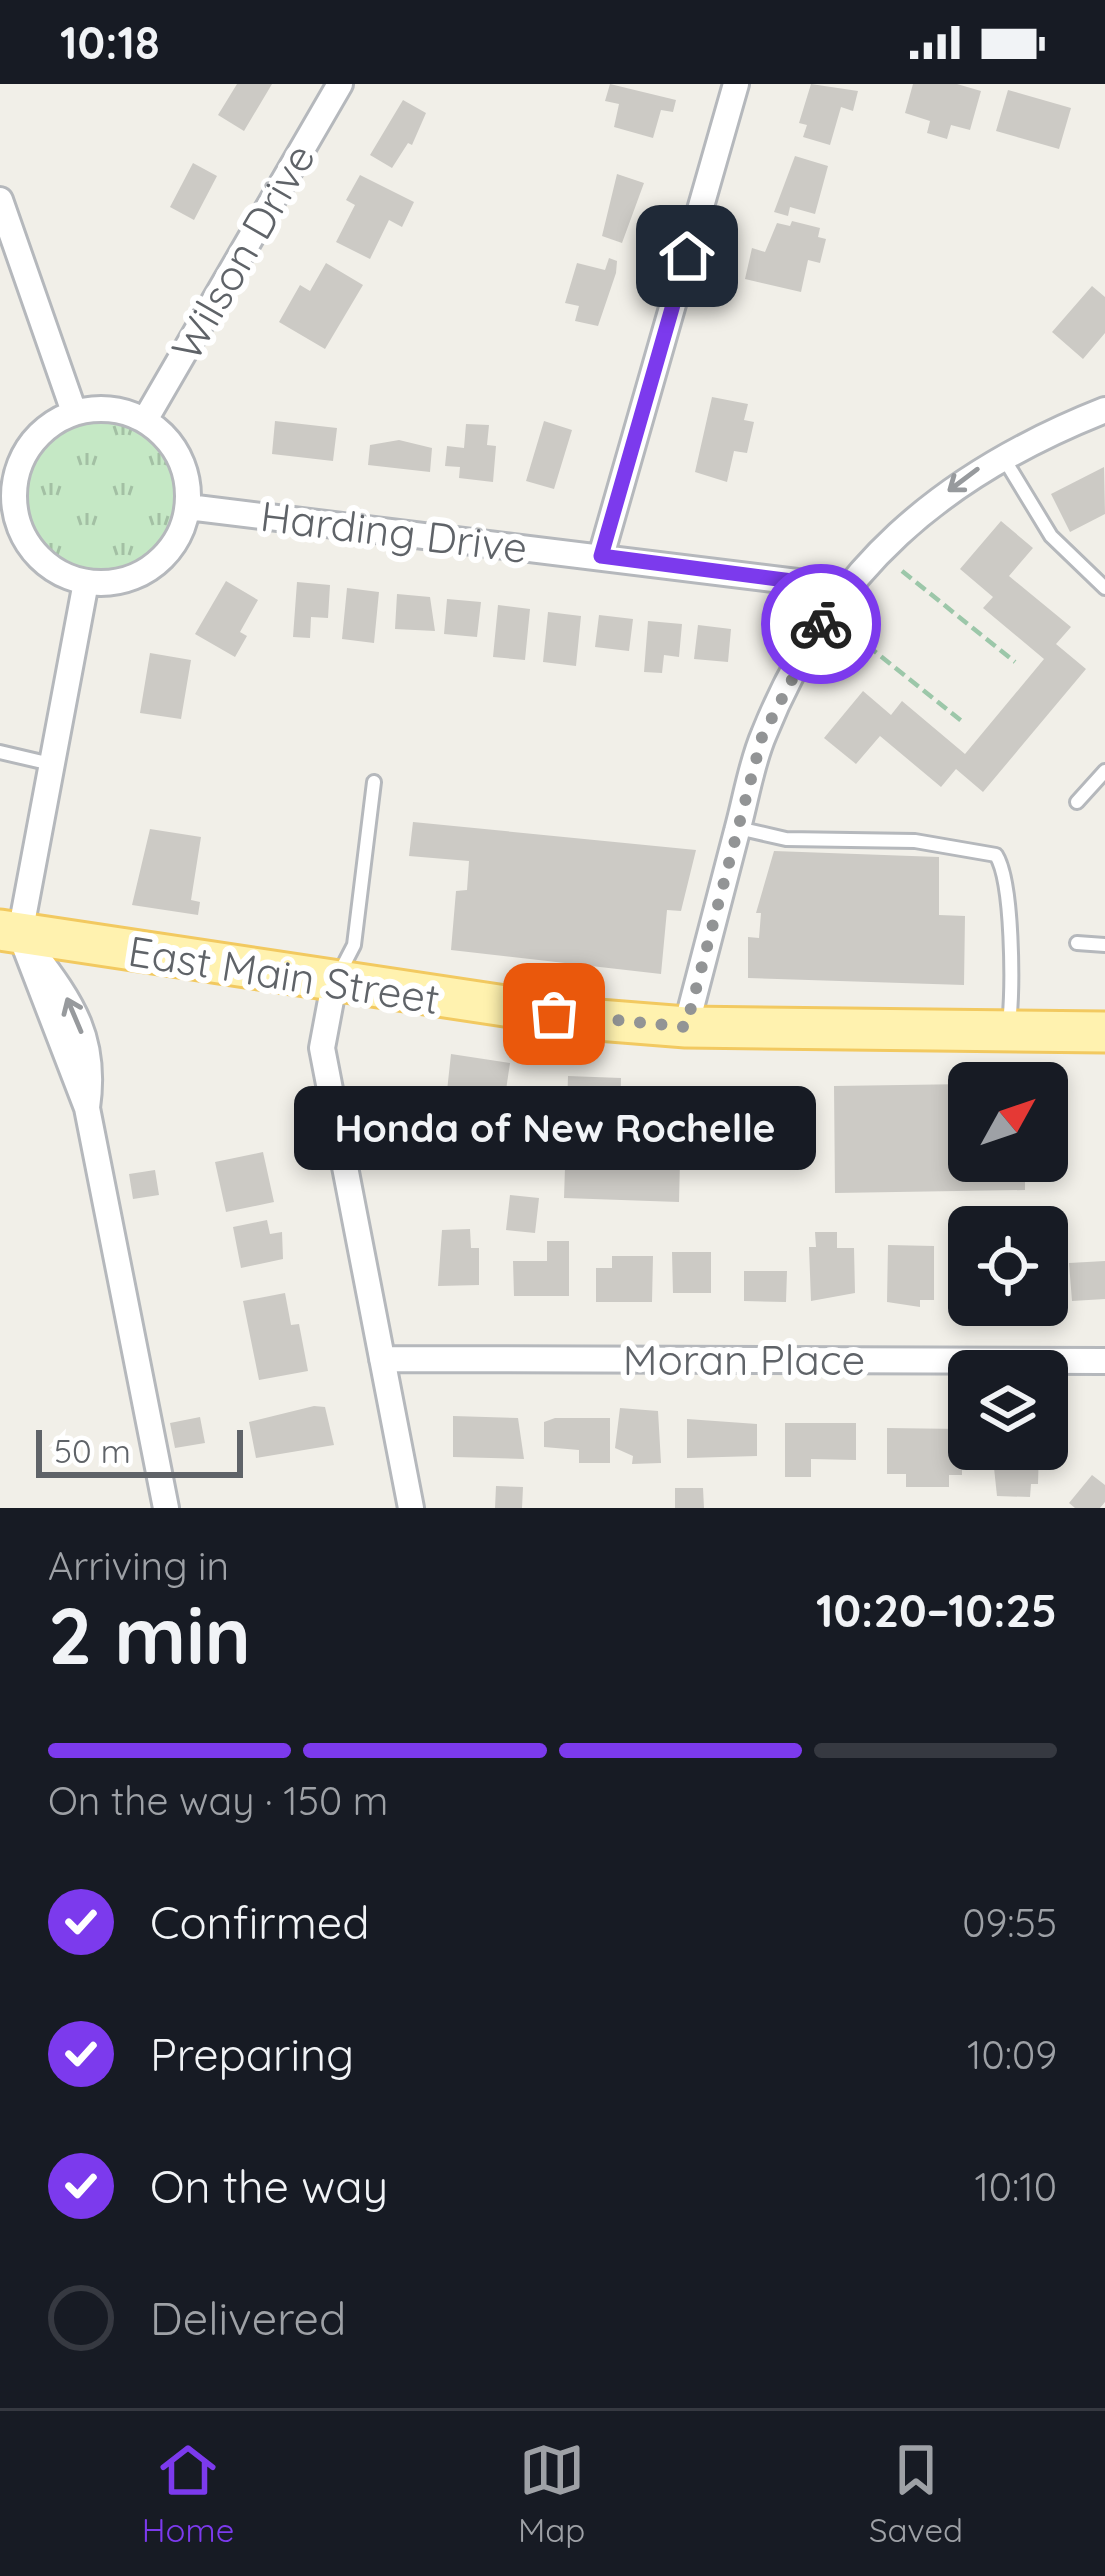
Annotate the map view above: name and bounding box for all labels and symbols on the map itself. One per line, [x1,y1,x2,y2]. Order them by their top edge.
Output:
street label: Wilson Drive [159,134,326,369]
pin [636,205,738,307]
one-way arrow [948,467,980,493]
street label: Harding Drive [258,489,531,574]
courier [761,564,881,684]
street label: East Main Street [125,924,443,1025]
pin [503,963,605,1065]
one-way arrow [62,997,83,1034]
north arrow [948,1062,1068,1182]
callout: Honda of New Rochelle [293,1086,815,1170]
street label: Moran Place [623,1333,865,1386]
scale bar [36,1424,243,1477]

